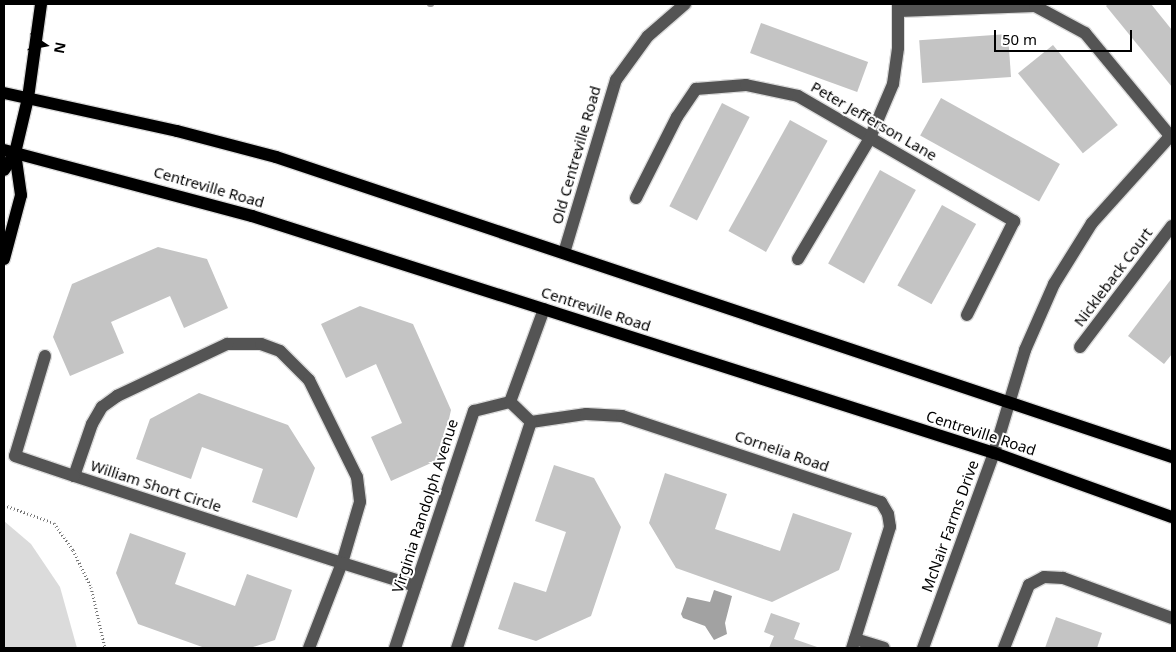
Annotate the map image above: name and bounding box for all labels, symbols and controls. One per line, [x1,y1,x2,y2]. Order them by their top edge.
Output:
north arrow [20,20,70,70]
scale bar [996,20,1134,52]
text: 50 m [1002,29,1037,49]
text: N [50,41,71,55]
street label: Peter Jefferson Lane [808,78,940,164]
street label: Old Centreville Road [548,84,604,226]
street label: Centreville Road [152,163,266,211]
street label: Nickleback Court [1070,224,1156,330]
street label: Centreville Road [539,283,653,335]
street label: Centreville Road [924,407,1038,459]
street label: Virginia Randolph Avenue [388,417,462,595]
street label: Cornelia Road [732,426,832,476]
street label: William Short Circle [88,456,224,516]
street label: McNair Farms Drive [918,458,982,594]

